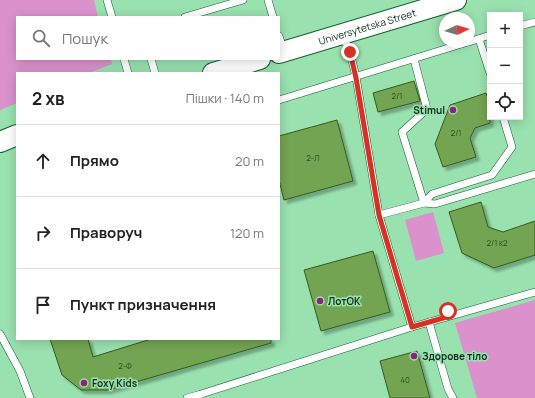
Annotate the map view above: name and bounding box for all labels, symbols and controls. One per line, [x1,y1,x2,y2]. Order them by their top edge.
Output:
street label: Universytetska Street [317,5,418,48]
north arrow [439,12,475,48]
map controls [487,12,523,120]
button: + [487,12,523,48]
search box [16,16,280,60]
icon: search [30,27,52,49]
text: Пошук [62,28,108,49]
route end [341,43,359,61]
button: − [487,48,523,84]
button: locate [487,84,523,120]
text: 2 хв [32,87,64,110]
text: Пішки · 140 m [186,89,264,107]
house number: 2/1 [392,90,402,101]
place label: Stimul [413,103,445,117]
marker: Stimul [448,105,458,115]
house number: 2/1 [451,127,461,138]
icon: ahead [32,150,54,172]
text: Прямо [70,150,119,171]
text: 20 m [235,152,264,170]
house number: 2-Л [306,152,320,163]
icon: right [32,222,54,244]
text: Праворуч [70,222,142,243]
text: 120 m [230,224,264,242]
house number: 2/1 к2 [487,237,508,248]
icon: arrive [32,294,54,316]
text: Пункт призначення [70,294,216,315]
place label: ЛотОК [328,294,361,308]
marker: ЛотОК [315,296,325,306]
route start [439,302,457,320]
place label: Здорове тіло [422,349,487,363]
marker: Здорове тіло [409,351,419,361]
house number: 2-Ф [118,360,132,371]
house number: 40 [400,374,410,385]
place label: Foxy Kids [92,376,138,390]
marker: Foxy Kids [79,378,89,388]

